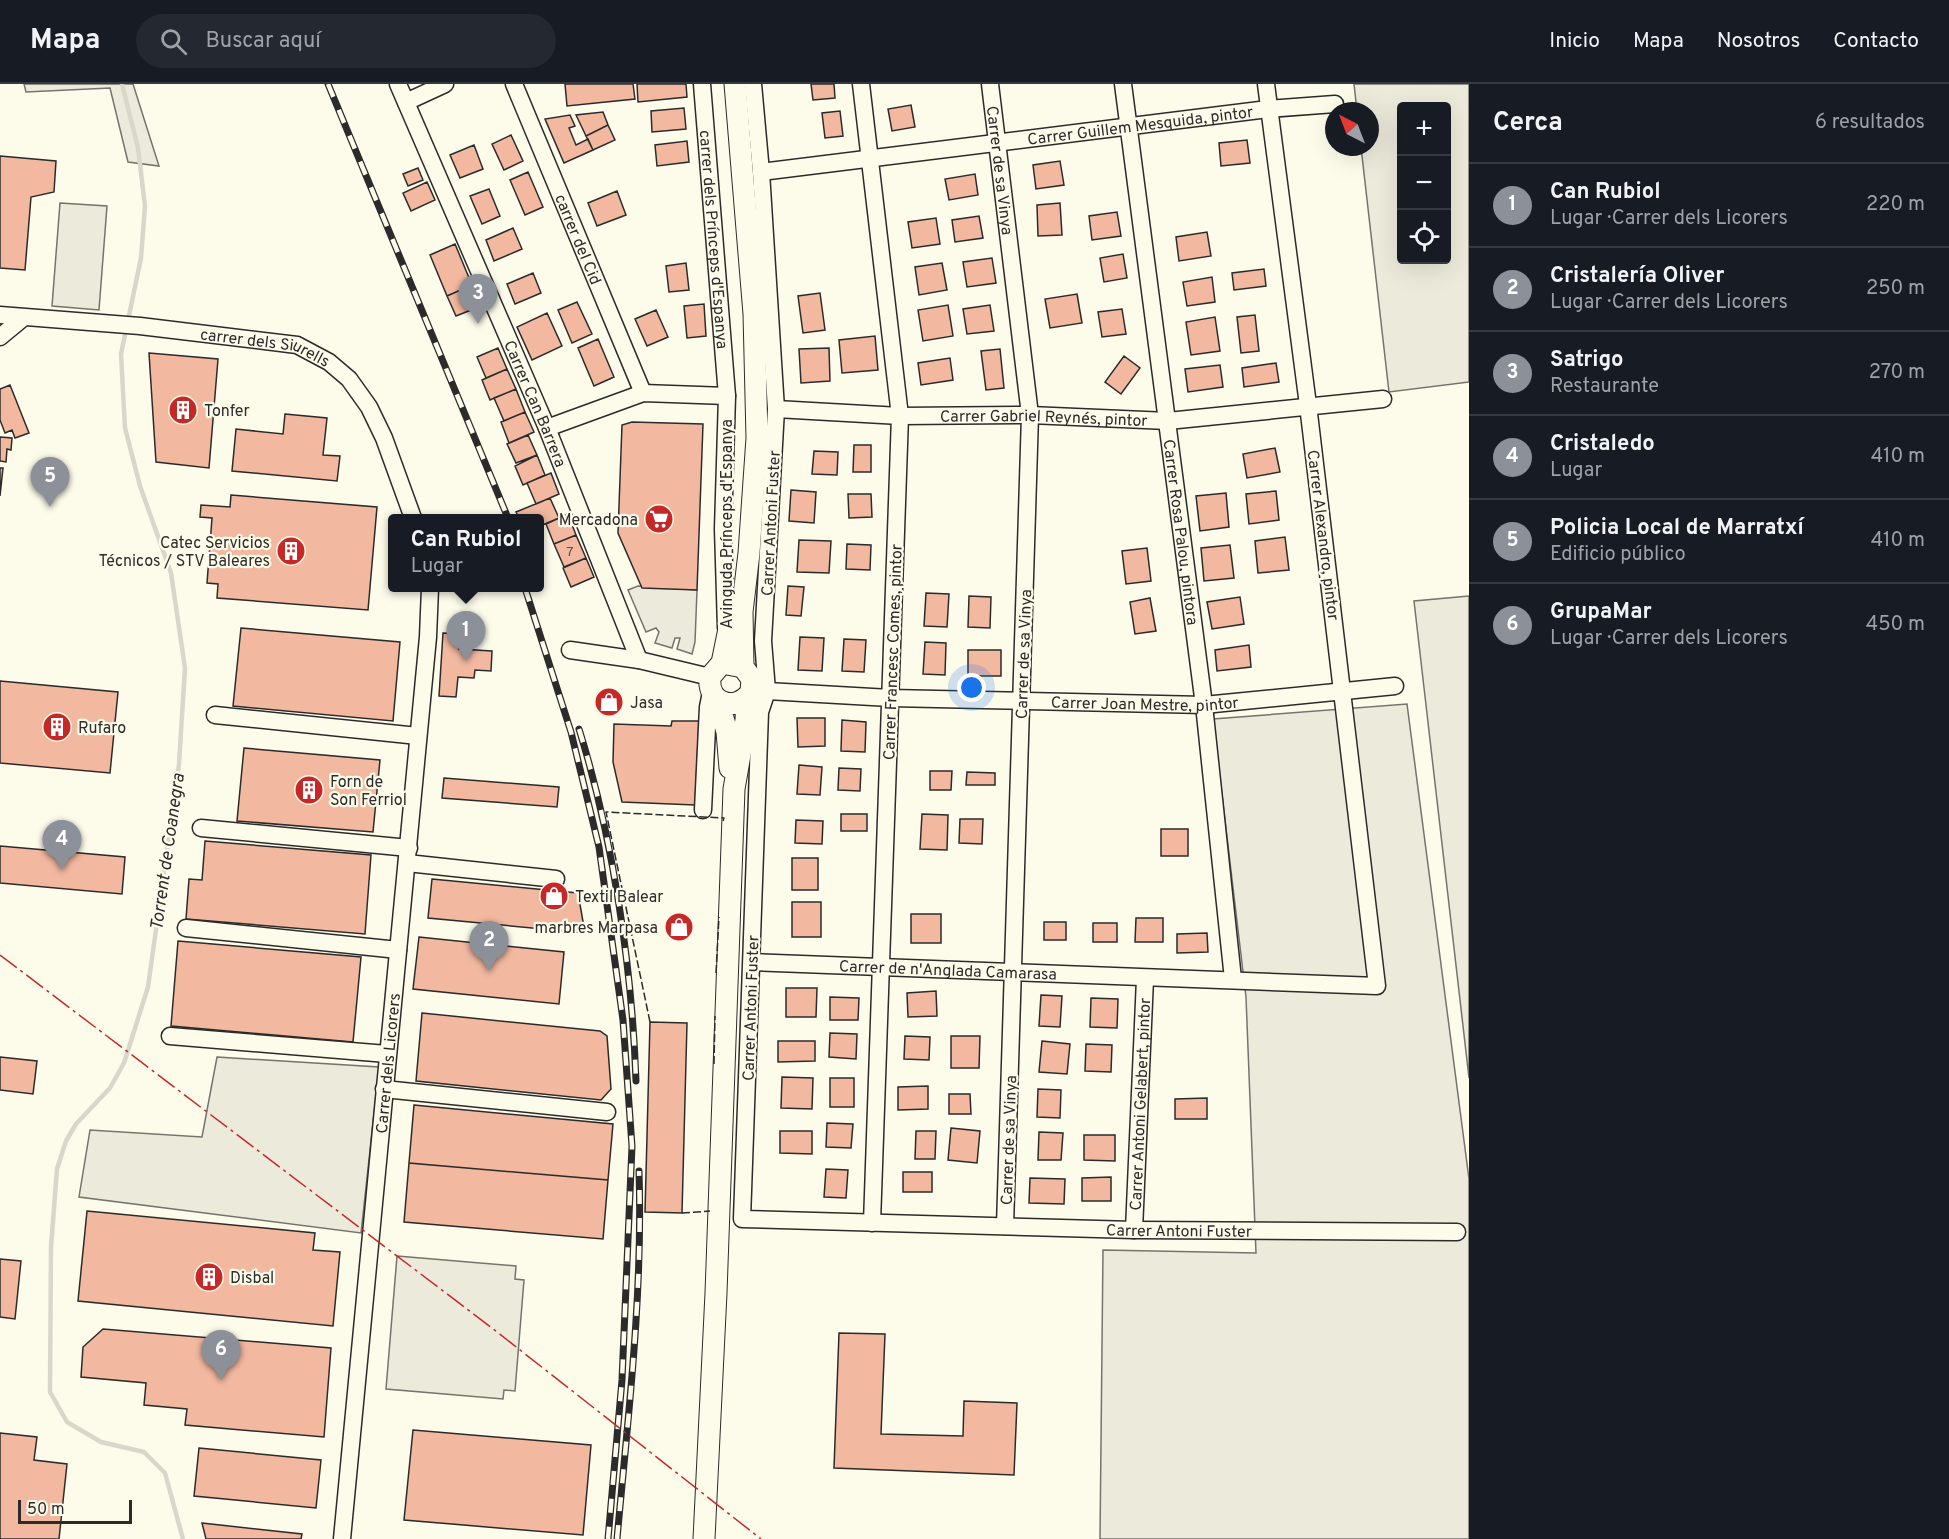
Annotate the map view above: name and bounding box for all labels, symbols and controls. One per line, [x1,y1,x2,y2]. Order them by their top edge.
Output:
search box [136,14,556,68]
text: Mapa [30,23,100,59]
icon: search [157,25,190,58]
text: Buscar aquí [205,28,321,55]
text: Inicio [1549,28,1600,55]
text: Mapa [1633,28,1684,55]
text: Nosotros [1717,28,1800,55]
text: Contacto [1833,28,1919,55]
north arrow [1325,102,1379,156]
map controls [1397,102,1451,264]
button: + [1397,102,1451,156]
street label: Carrer Guillem Mesquida, pintor [1026,103,1254,151]
street label: Carrer de sa Vinya [981,105,1016,236]
text: Cerca [1493,107,1563,140]
text: 6 resultados [1815,110,1925,136]
street label: carrer dels Prínceps d'Espanya [694,129,731,350]
button: − [1397,156,1451,210]
text: Can Rubiol [1550,179,1661,206]
street label: carrer del Cid [549,192,605,288]
text: 1 [1509,192,1517,218]
text: 220 m [1866,192,1925,218]
text: Lugar · Carrer dels Licorers [1550,206,1788,232]
button: locate [1397,210,1451,264]
text: Cristalería Oliver [1550,263,1724,290]
pin: 3 [458,274,498,324]
text: 2 [1506,276,1519,302]
text: 250 m [1866,276,1925,302]
text: Lugar · Carrer dels Licorers [1550,290,1788,316]
street label: carrer dels Siurells [199,325,333,373]
street label: Carrer Can Barrera [498,338,570,471]
text: Satrigo [1550,347,1623,374]
text: 3 [1507,360,1519,386]
text: 270 m [1869,360,1925,386]
text: Restaurante [1550,374,1659,400]
building icon: Tonfer [167,394,199,426]
place label: Tonfer [204,402,250,422]
street label: Carrer Gabriel Reynés, pintor [940,407,1148,432]
street label: Avinguda Prínceps d'Espanya [718,419,738,629]
text: Cristaledo [1550,431,1655,458]
street label: Carrer Rosa Palou, pintora [1157,438,1202,627]
text: 4 [1506,444,1519,470]
text: 410 m [1871,444,1925,470]
street label: Carrer Alexandro, pintor [1302,449,1342,622]
street label: Carrer Antoni Fuster [758,450,786,596]
pin: 5 [31,458,70,507]
text: Lugar [1550,458,1602,484]
supermarket icon: Mercadona [643,503,675,535]
place label: Mercadona [559,511,638,531]
popup [388,514,544,592]
text: Policia Local de Marratxí [1550,515,1804,542]
text: Can Rubiol [411,527,521,554]
text: 5 [1506,528,1519,554]
text: 410 m [1871,528,1925,554]
place label: Catec Servicios Técnicos / STV Baleares [98,534,270,572]
building icon: Catec Servicios Técnicos / STV Baleares [275,535,307,567]
text: Edificio público [1550,542,1686,568]
house number: 7 [566,544,574,561]
street label: Carrer Francesc Comes, pintor [880,544,908,760]
text: Lugar [411,554,463,580]
street label: Carrer de sa Vinya [1013,589,1037,719]
text: GrupaMar [1550,599,1652,626]
pin: 1 [446,612,486,661]
text: 6 [1506,612,1519,638]
text: 450 m [1866,612,1925,638]
text: Lugar · Carrer dels Licorers [1550,626,1788,652]
your location [957,673,986,702]
shop icon: Jasa [593,686,625,718]
place label: Jasa [630,694,663,714]
street label: Carrer Joan Mestre, pintor [1051,694,1240,717]
building icon: Rufaro [41,711,73,743]
place label: Rufaro [78,719,126,739]
water label: Torrent de Coanegra [146,771,191,932]
place label: Forn de Son Ferriol [330,773,407,811]
building icon: Forn de Son Ferriol [293,774,325,806]
pin: 4 [42,820,82,870]
shop icon: Textil Balear [538,880,570,912]
place label: Textil Balear [575,888,664,908]
shop icon: marbres Marpasa [663,911,695,943]
place label: marbres Marpasa [535,919,658,939]
pin: 2 [470,922,508,971]
street label: Carrer Antoni Fuster [739,935,765,1081]
street label: Carrer de n'Anglada Camarasa [838,957,1057,986]
street label: Carrer dels Licorers [373,992,406,1135]
street label: Carrer Antoni Gelabert, pintor [1127,997,1156,1211]
street label: Carrer de sa Vinya [998,1075,1022,1205]
street label: Carrer Antoni Fuster [1106,1221,1252,1243]
building icon: Disbal [193,1261,225,1293]
place label: Disbal [230,1269,274,1289]
pin: 6 [202,1330,240,1380]
scale bar [18,1497,132,1524]
text: 50 m [27,1500,65,1520]

